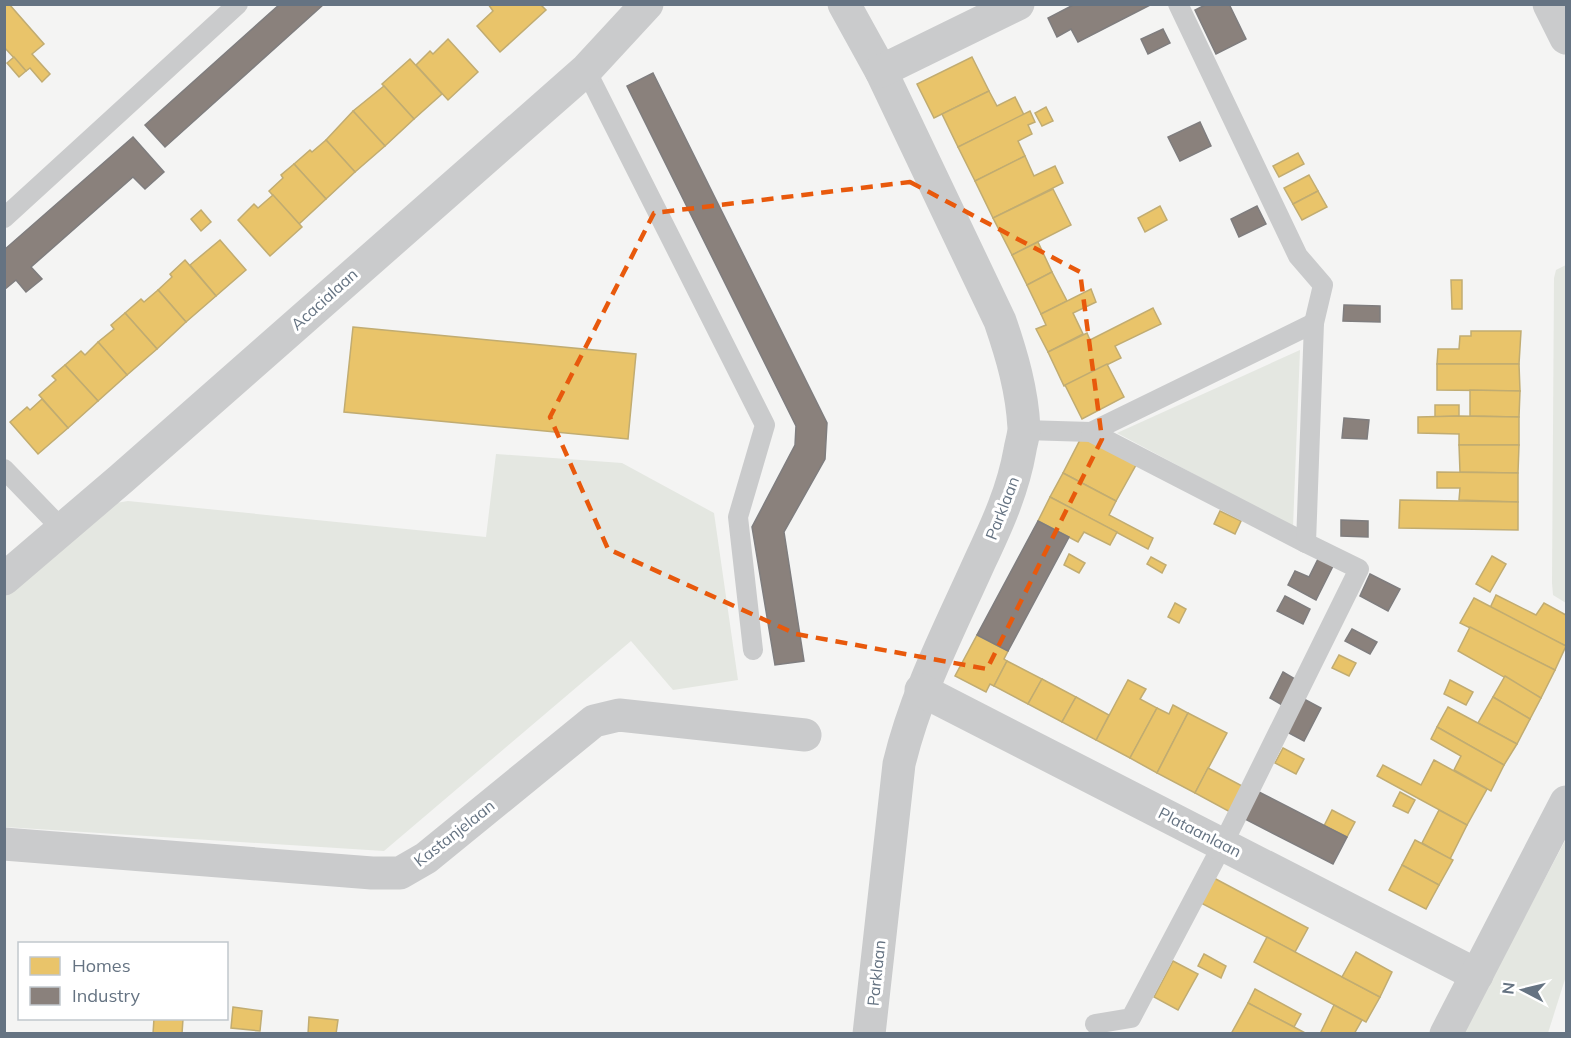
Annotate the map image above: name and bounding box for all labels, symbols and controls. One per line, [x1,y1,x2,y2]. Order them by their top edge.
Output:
street label: Acacialaan [287,264,361,334]
street label: Parklaan [981,474,1023,542]
street label: Kastanjelaan [410,795,498,871]
street label: Plataanlaan [1155,803,1245,861]
street label: Parklaan [863,939,889,1007]
legend [18,942,228,1020]
text: Homes [72,954,131,977]
north arrow [1493,960,1553,1020]
text: N [1497,981,1519,995]
text: Industry [72,984,141,1007]

